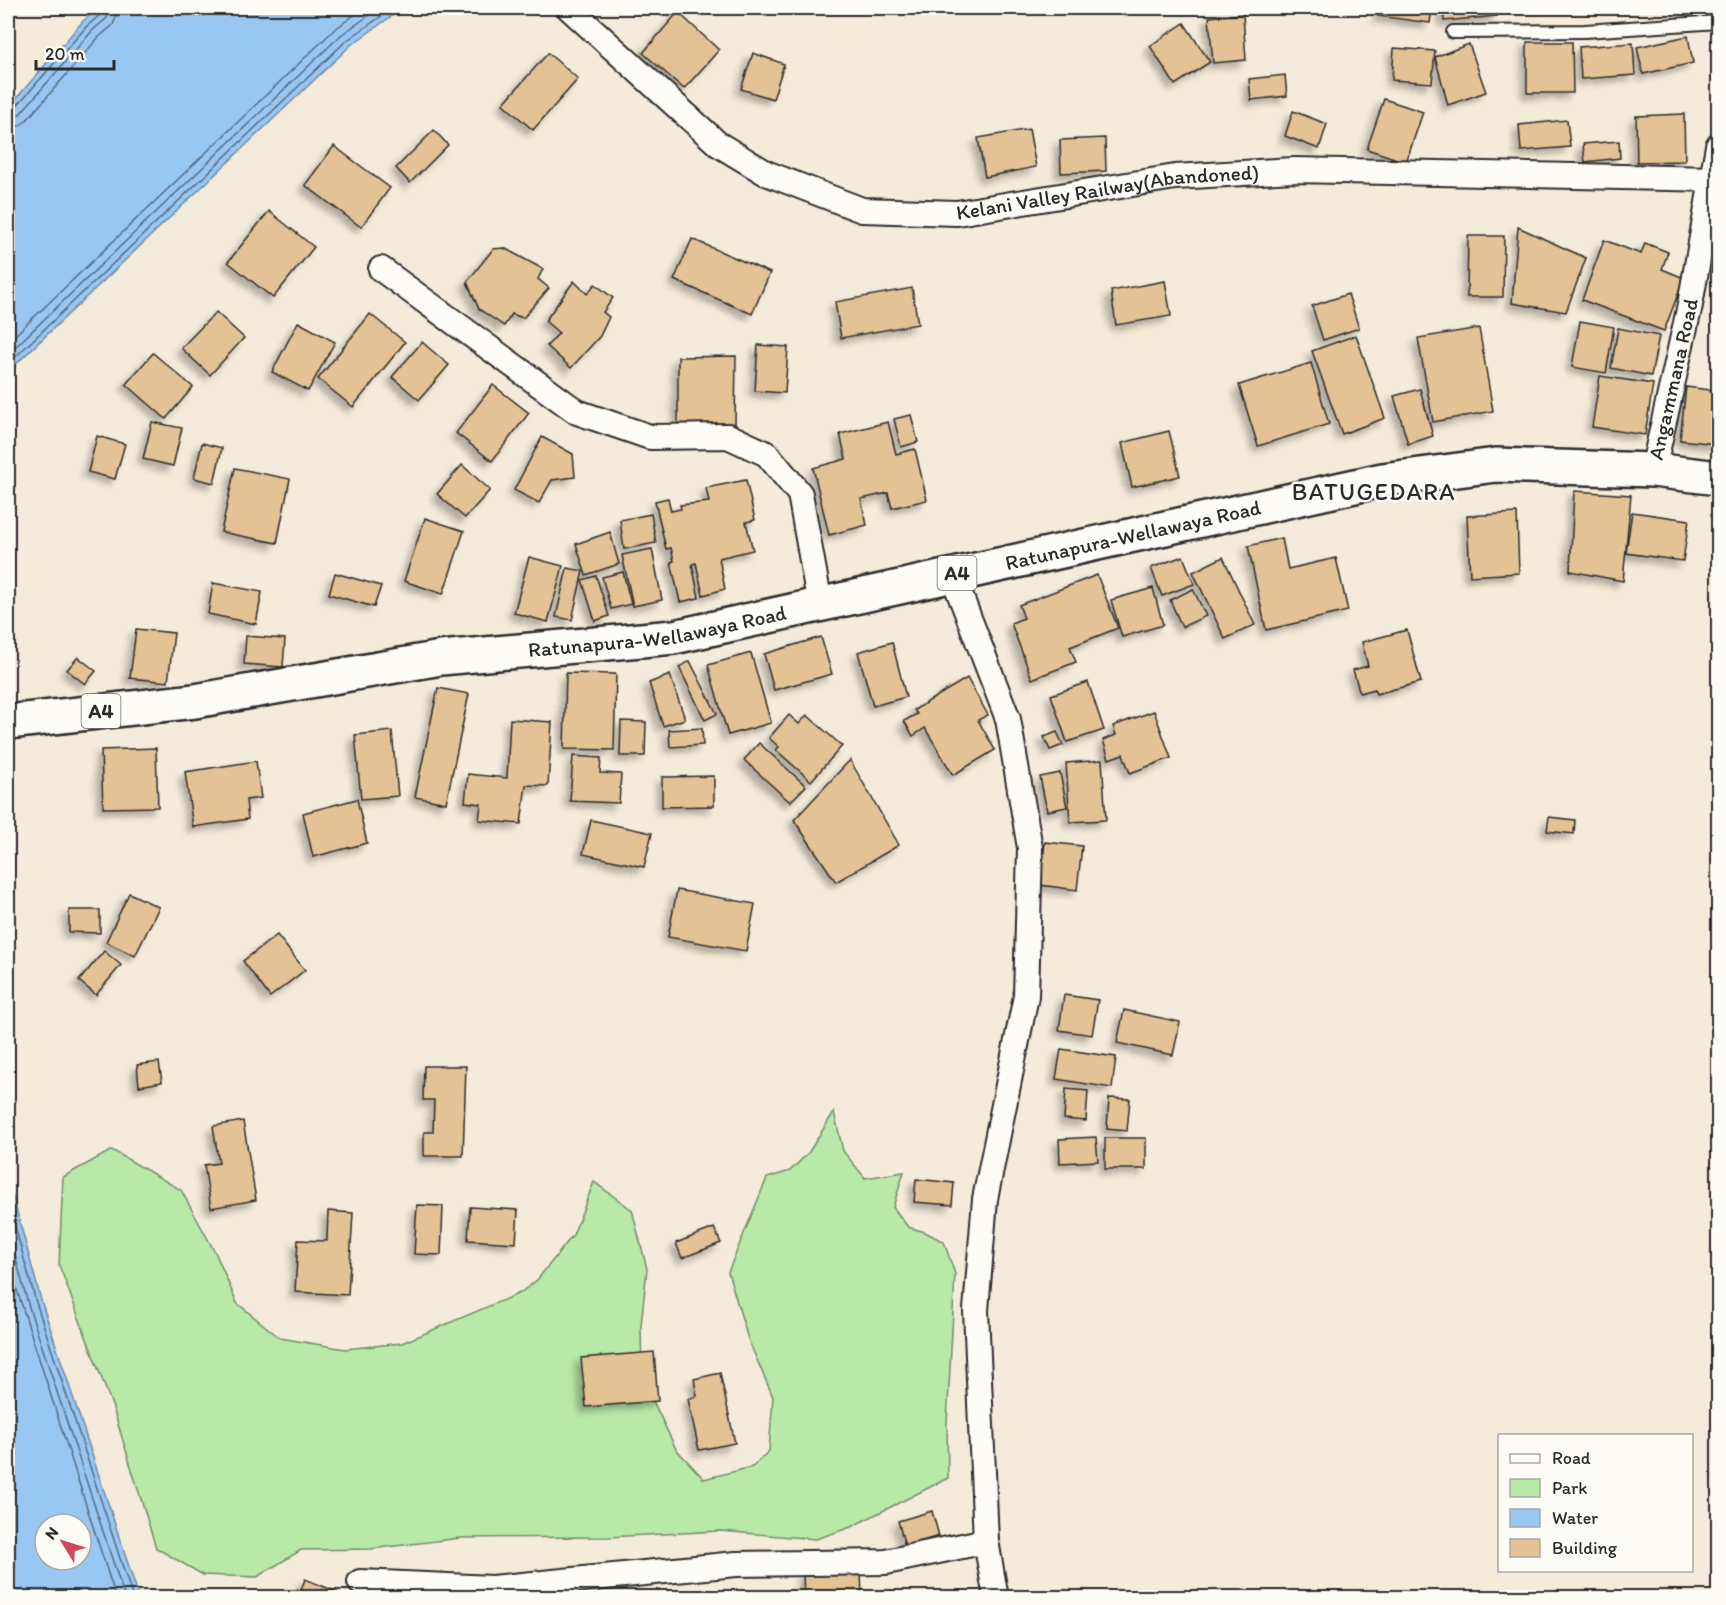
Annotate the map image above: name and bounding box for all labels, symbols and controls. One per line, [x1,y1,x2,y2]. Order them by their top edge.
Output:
scale bar [36,33,114,71]
text: 20 m [45,43,85,65]
street label: Kelani Valley Railway(Abandoned) [954,159,1260,225]
street label: Angammana Road [1643,296,1703,462]
district label: BATUGEDARA [1292,477,1456,506]
street label: Ratunapura-Wellawaya Road [1003,494,1264,575]
road number: A4 [938,556,976,590]
street label: Ratunapura-Wellawaya Road [527,599,789,662]
road number: A4 [82,694,120,728]
legend [1498,1434,1693,1572]
text: Road [1552,1447,1591,1469]
text: Park [1552,1477,1587,1499]
text: Water [1552,1507,1598,1529]
north arrow [33,1512,93,1572]
text: N [41,1523,62,1543]
text: Building [1552,1537,1618,1559]

